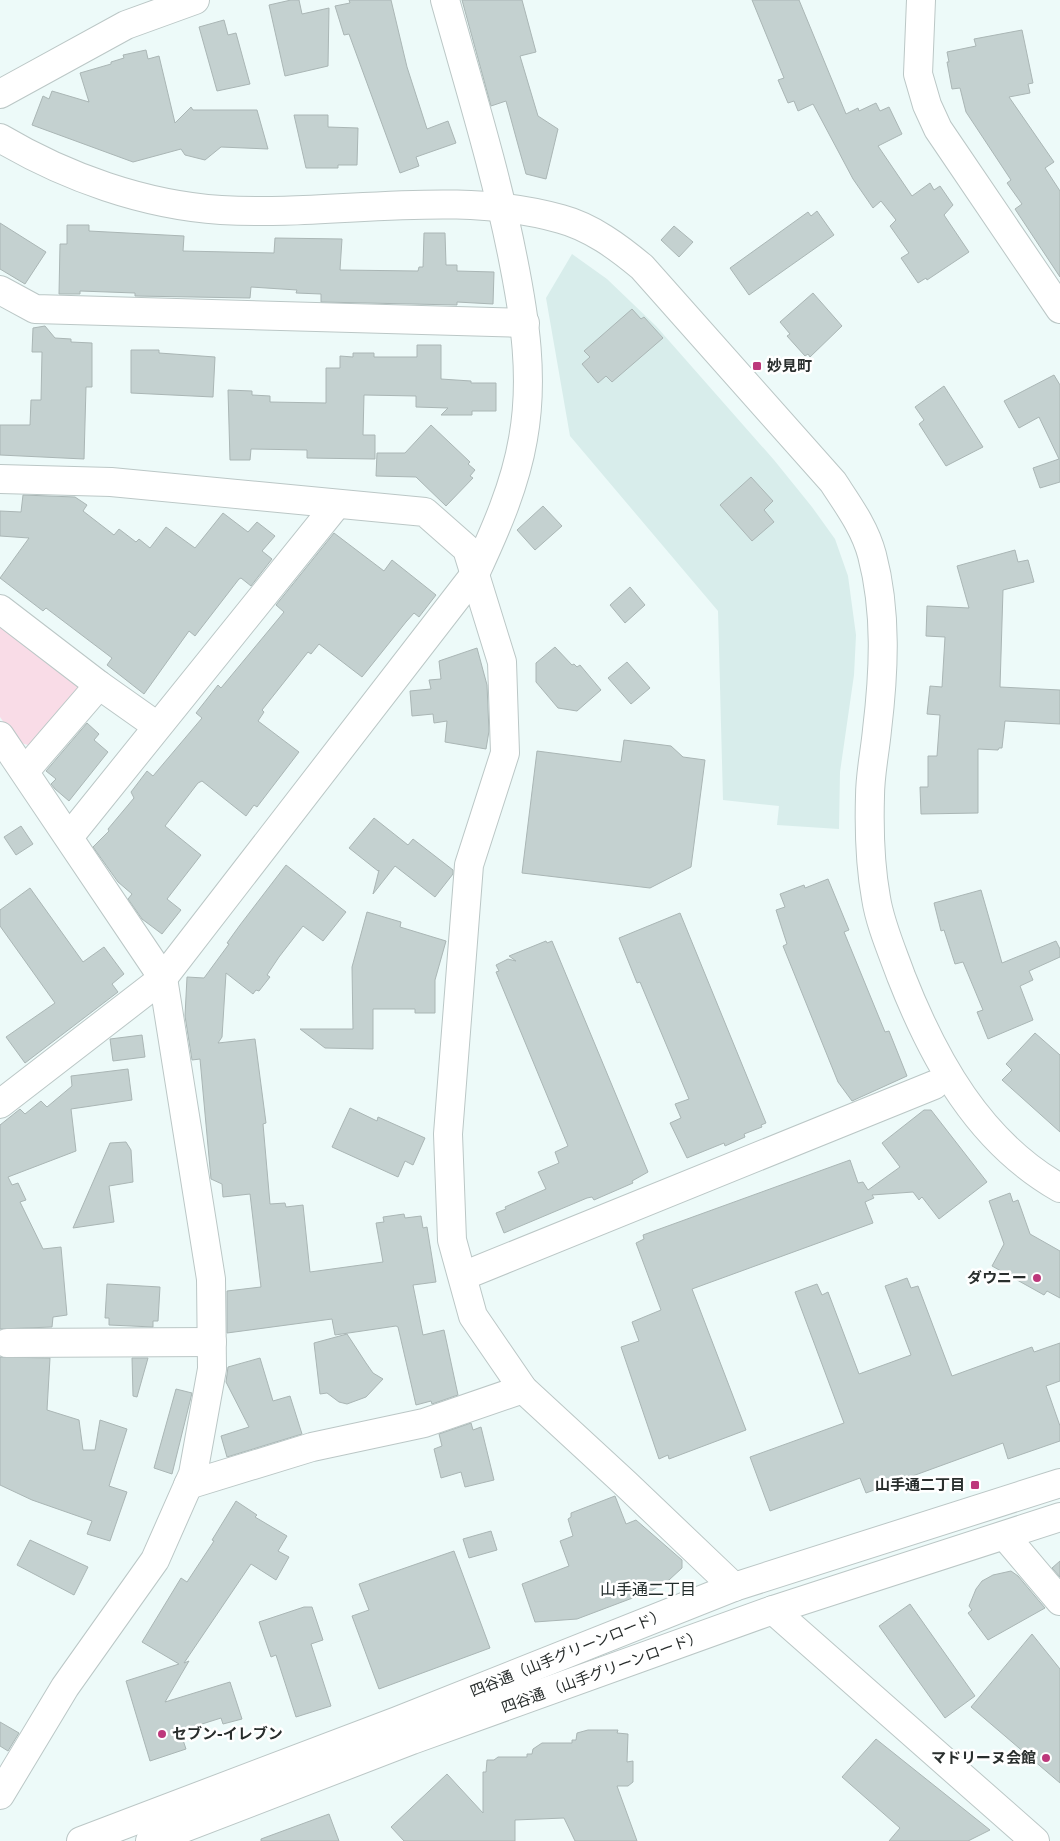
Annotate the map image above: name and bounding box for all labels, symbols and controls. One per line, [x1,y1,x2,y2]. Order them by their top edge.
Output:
place label: 妙見町 [767,357,812,375]
marker: 妙見町 [751,360,763,372]
place label: ダウニー [967,1269,1027,1287]
marker: ダウニー [1031,1272,1043,1284]
place label: 山手通二丁目 [875,1476,965,1494]
marker: 山手通二丁目 [969,1479,981,1491]
district label: 山手通二丁目 [600,1580,696,1600]
street label: 四谷通（山手グリーンロード） [468,1605,668,1701]
street label: 四谷通 （山手グリーンロード） [499,1627,705,1717]
place label: セブン-イレブン [172,1725,283,1743]
marker: セブン-イレブン [156,1728,168,1740]
place label: マドリーヌ会館 [931,1749,1036,1767]
marker: マドリーヌ会館 [1040,1752,1052,1764]

